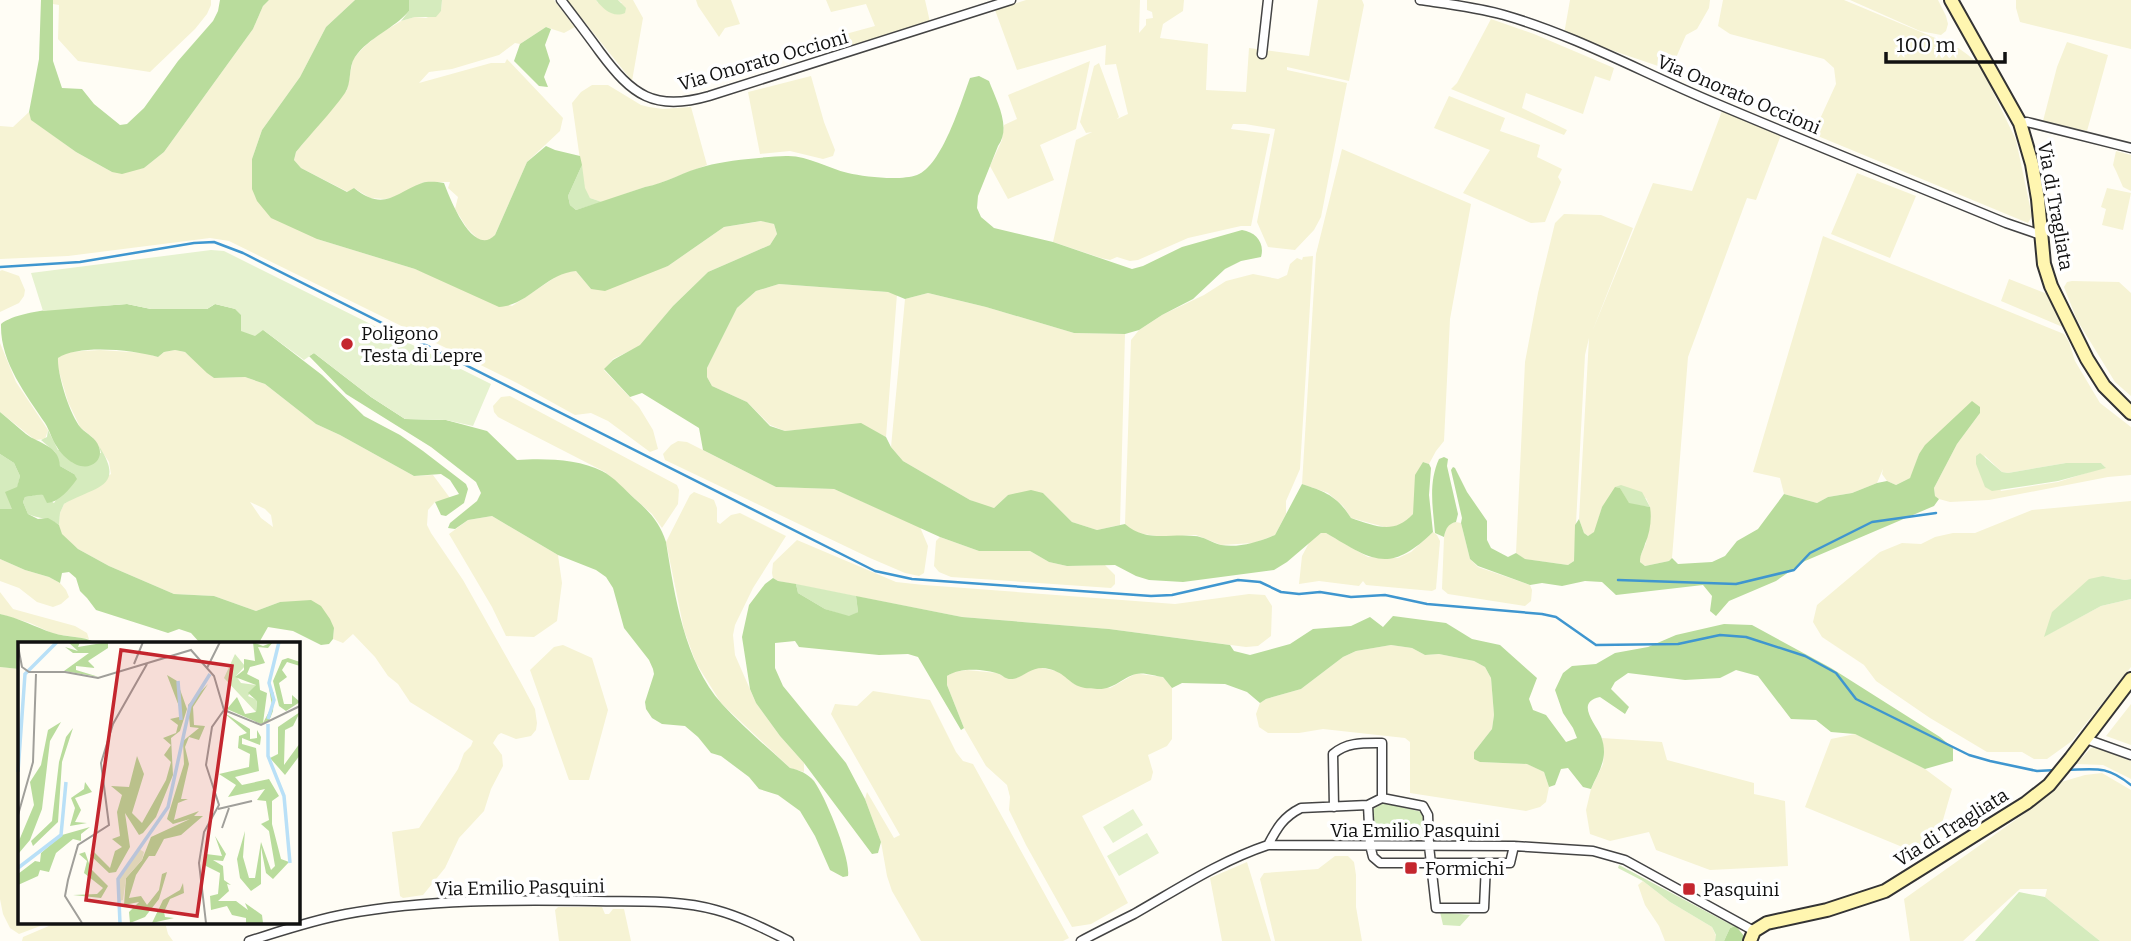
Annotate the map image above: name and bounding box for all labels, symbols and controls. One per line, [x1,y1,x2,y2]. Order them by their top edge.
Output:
scale bar [1886,21,2005,65]
street label: Via Onorato Occioni [676,25,851,96]
text: 100 m [1896,32,1956,58]
street label: Via Onorato Occioni [1654,50,1824,139]
street label: Via di Tragliata [2033,140,2078,273]
place label: Poligono Testa di Lepre [361,322,483,367]
marker: Poligono Testa di Lepre [339,336,355,352]
inset map [18,642,299,923]
street label: Via di Tragliata [1890,783,2013,872]
street label: Via Emilio Pasquini [1330,819,1500,842]
place label: Formichi [1425,857,1505,880]
marker: Formichi [1403,860,1419,876]
street label: Via Emilio Pasquini [435,875,605,900]
place label: Pasquini [1703,878,1780,901]
marker: Pasquini [1681,881,1697,897]

